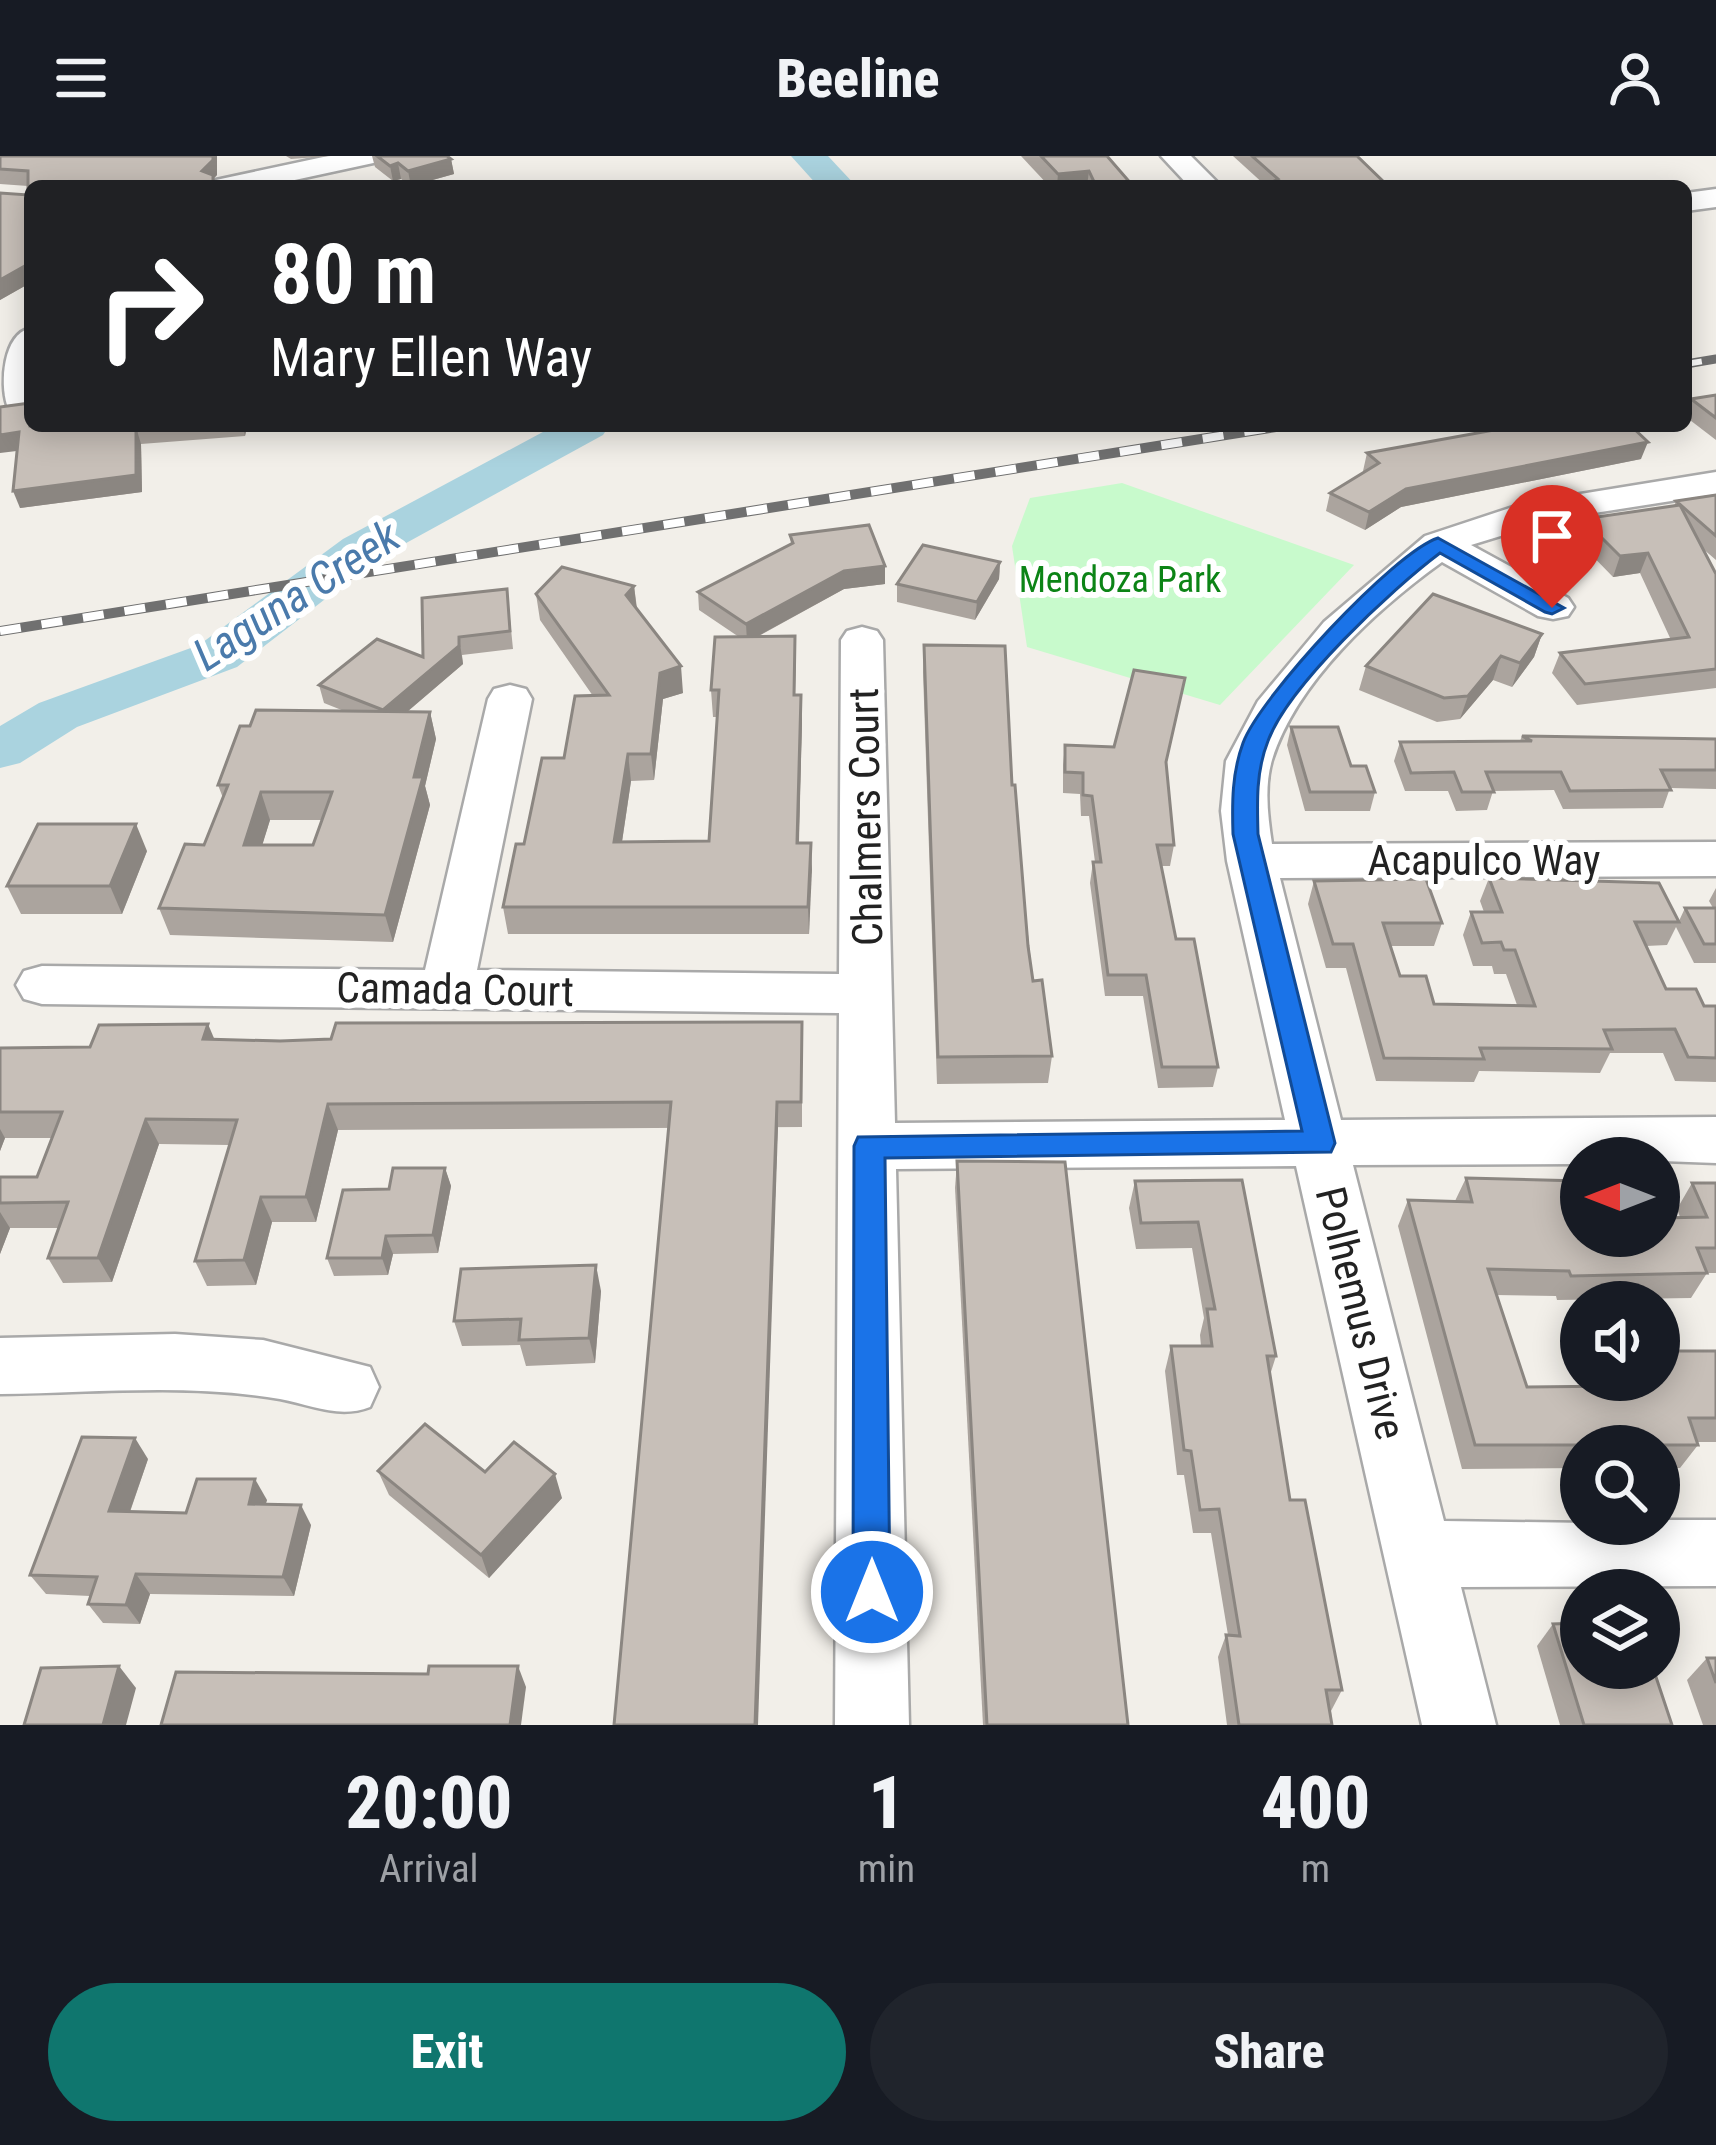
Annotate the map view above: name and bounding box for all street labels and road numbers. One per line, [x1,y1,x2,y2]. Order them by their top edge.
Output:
street label: Chalmers Court [839,687,892,947]
street label: Acapulco Way [1367,836,1601,885]
street label: Camada Court [336,963,574,1016]
street label: Polhemus Drive [1306,1182,1416,1444]

